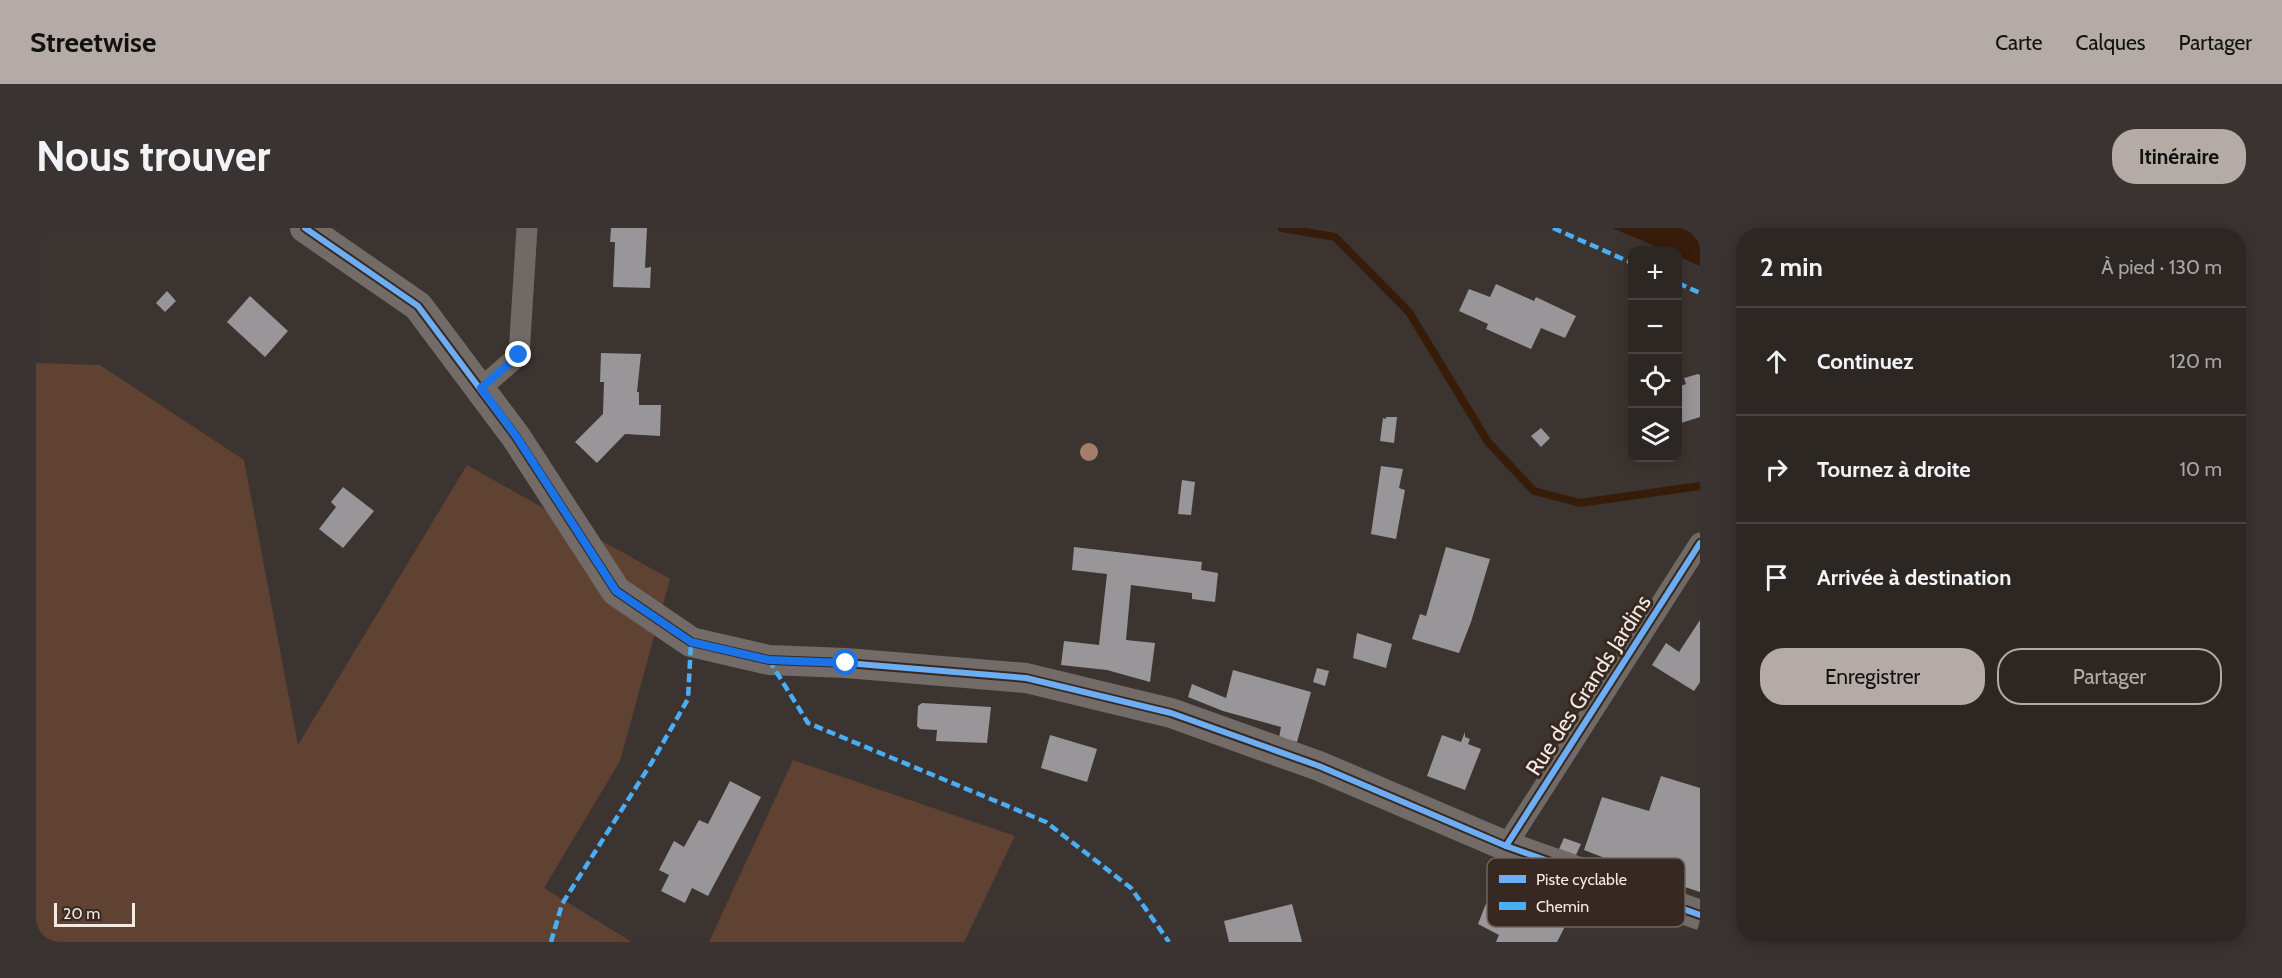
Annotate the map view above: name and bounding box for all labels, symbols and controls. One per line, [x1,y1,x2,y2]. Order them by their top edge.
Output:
text: Streetwise [30,25,156,59]
text: Carte [1995,30,2043,55]
text: Calques [2076,30,2146,55]
text: Partager [2179,30,2252,55]
button: Itinéraire [2112,129,2246,184]
text: Nous trouver [36,130,270,182]
map controls [1628,246,1682,462]
button: + [1628,246,1682,300]
text: 2 min [1760,251,1823,283]
text: À pied · 130 m [2101,255,2222,279]
button: − [1628,300,1682,354]
route end [505,341,531,367]
icon: ahead [1760,345,1793,378]
text: Continuez [1817,348,1914,375]
text: 120 m [2169,349,2222,373]
button: locate [1628,354,1682,408]
button: layers [1628,408,1682,462]
icon: right [1760,453,1793,486]
text: Tournez à droite [1817,456,1971,483]
text: 10 m [2179,457,2222,481]
icon: arrive [1760,561,1793,594]
text: Arrivée à destination [1817,564,2011,591]
street label: Rue des Grands Jardins [1520,590,1657,781]
button: Enregistrer [1760,648,1985,705]
button: Partager [1997,648,2222,705]
route start [832,649,858,675]
legend [1487,858,1685,927]
text: Piste cyclable [1536,870,1627,889]
text: Chemin [1536,897,1589,916]
scale bar [54,900,135,928]
text: 20 m [63,904,100,923]

